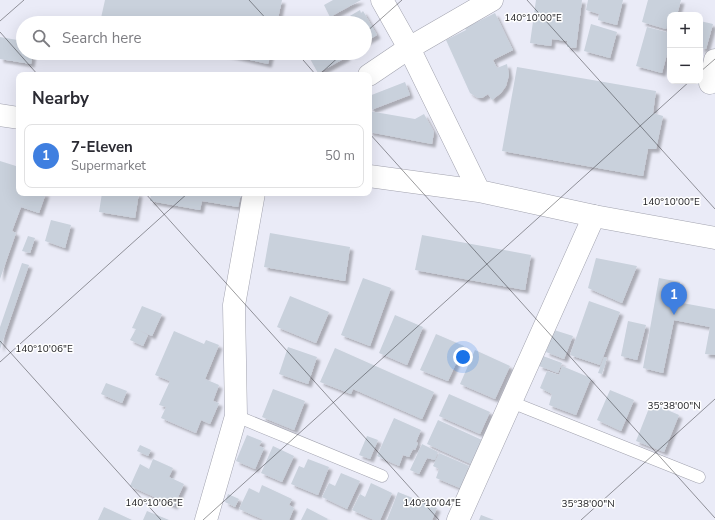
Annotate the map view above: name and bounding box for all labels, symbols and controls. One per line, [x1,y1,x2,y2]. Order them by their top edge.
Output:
text: 140°10'00"E [504,11,562,25]
map controls [667,12,703,84]
button: + [667,12,703,48]
search box [16,16,372,60]
icon: search [30,27,52,49]
text: Search here [62,28,142,48]
button: − [667,48,703,84]
text: Nearby [32,87,89,110]
text: 7-Eleven [71,137,133,157]
text: 1 [42,147,50,165]
text: 50 m [325,147,355,165]
text: Supermarket [71,157,146,175]
text: 140°10'00"E [642,195,700,209]
pin: 1 [661,282,687,315]
text: 140°10'06"E [15,342,73,356]
your location [453,347,473,367]
text: 35°38'00"N [647,399,701,413]
text: 140°10'06"E [125,496,183,510]
text: 140°10'04"E [403,496,461,510]
text: 35°38'00"N [561,497,615,511]

